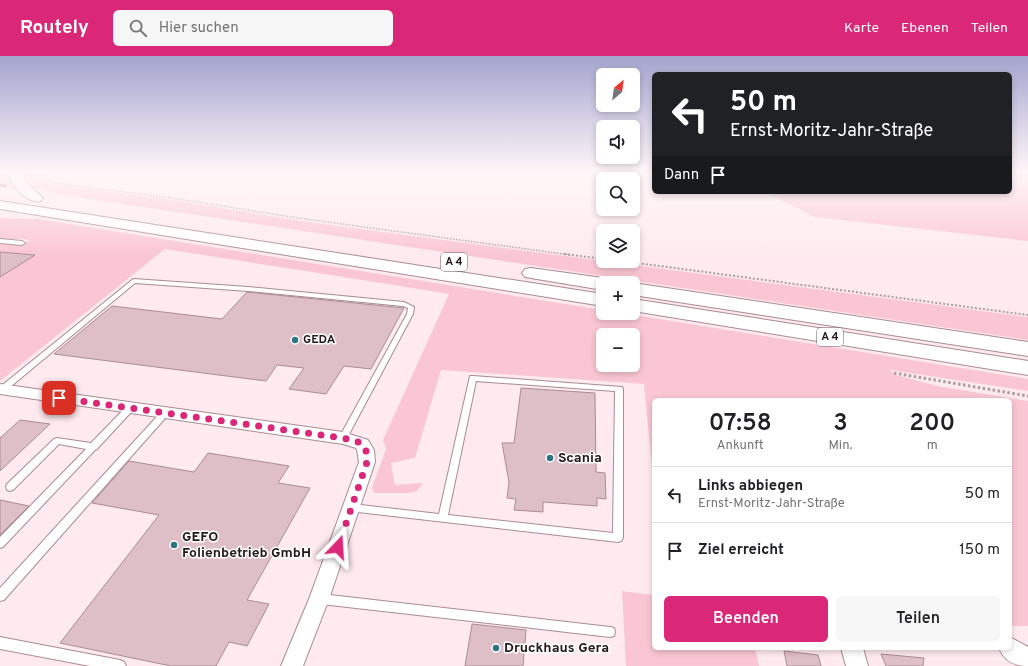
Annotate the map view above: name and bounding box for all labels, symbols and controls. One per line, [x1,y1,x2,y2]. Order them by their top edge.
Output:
search box [113,10,393,46]
text: Routely [20,16,89,40]
icon: search [127,17,149,39]
text: Hier suchen [159,19,239,38]
text: Karte [844,20,879,37]
text: Ebenen [901,20,949,37]
text: Teilen [971,20,1008,37]
north arrow [596,68,640,112]
map controls [596,68,640,372]
text: 50 m [730,85,797,121]
icon: left [664,88,716,140]
button: sound [596,120,640,164]
text: Ernst-Moritz-Jahr-Straße [730,120,933,143]
icon: arrive [707,164,729,186]
text: Dann [664,166,699,185]
button: search [596,172,640,216]
button: layers [596,224,640,268]
road number: A 4 [441,253,467,271]
button: + [596,276,640,320]
button: − [596,328,640,372]
road number: A 4 [817,328,843,346]
place label: GEDA [303,332,336,348]
marker: GEDA [290,335,300,345]
pin [42,381,76,415]
icon: arrive [48,387,70,409]
text: 07:58 [709,409,772,439]
text: 3 [833,409,848,439]
text: 200 [909,409,955,439]
text: Ankunft [717,438,764,454]
text: Min. [828,438,853,454]
text: m [927,438,938,454]
place label: Scania [558,450,602,467]
marker: Scania [545,453,555,463]
text: Links abbiegen [698,477,803,496]
icon: left [664,484,686,506]
text: 50 m [965,485,1000,504]
text: Ernst-Moritz-Jahr-Straße [698,496,845,512]
position arrow [317,526,359,568]
place label: GEFO Folienbetrieb GmbH [182,529,311,562]
marker: GEFO Folienbetrieb GmbH [169,540,179,550]
icon: arrive [664,540,686,562]
text: Ziel erreicht [698,541,784,560]
text: 150 m [959,541,1000,560]
button: Beenden [664,596,828,642]
button: Teilen [836,596,1000,642]
place label: Druckhaus Gera [504,640,609,657]
marker: Druckhaus Gera [491,643,501,653]

